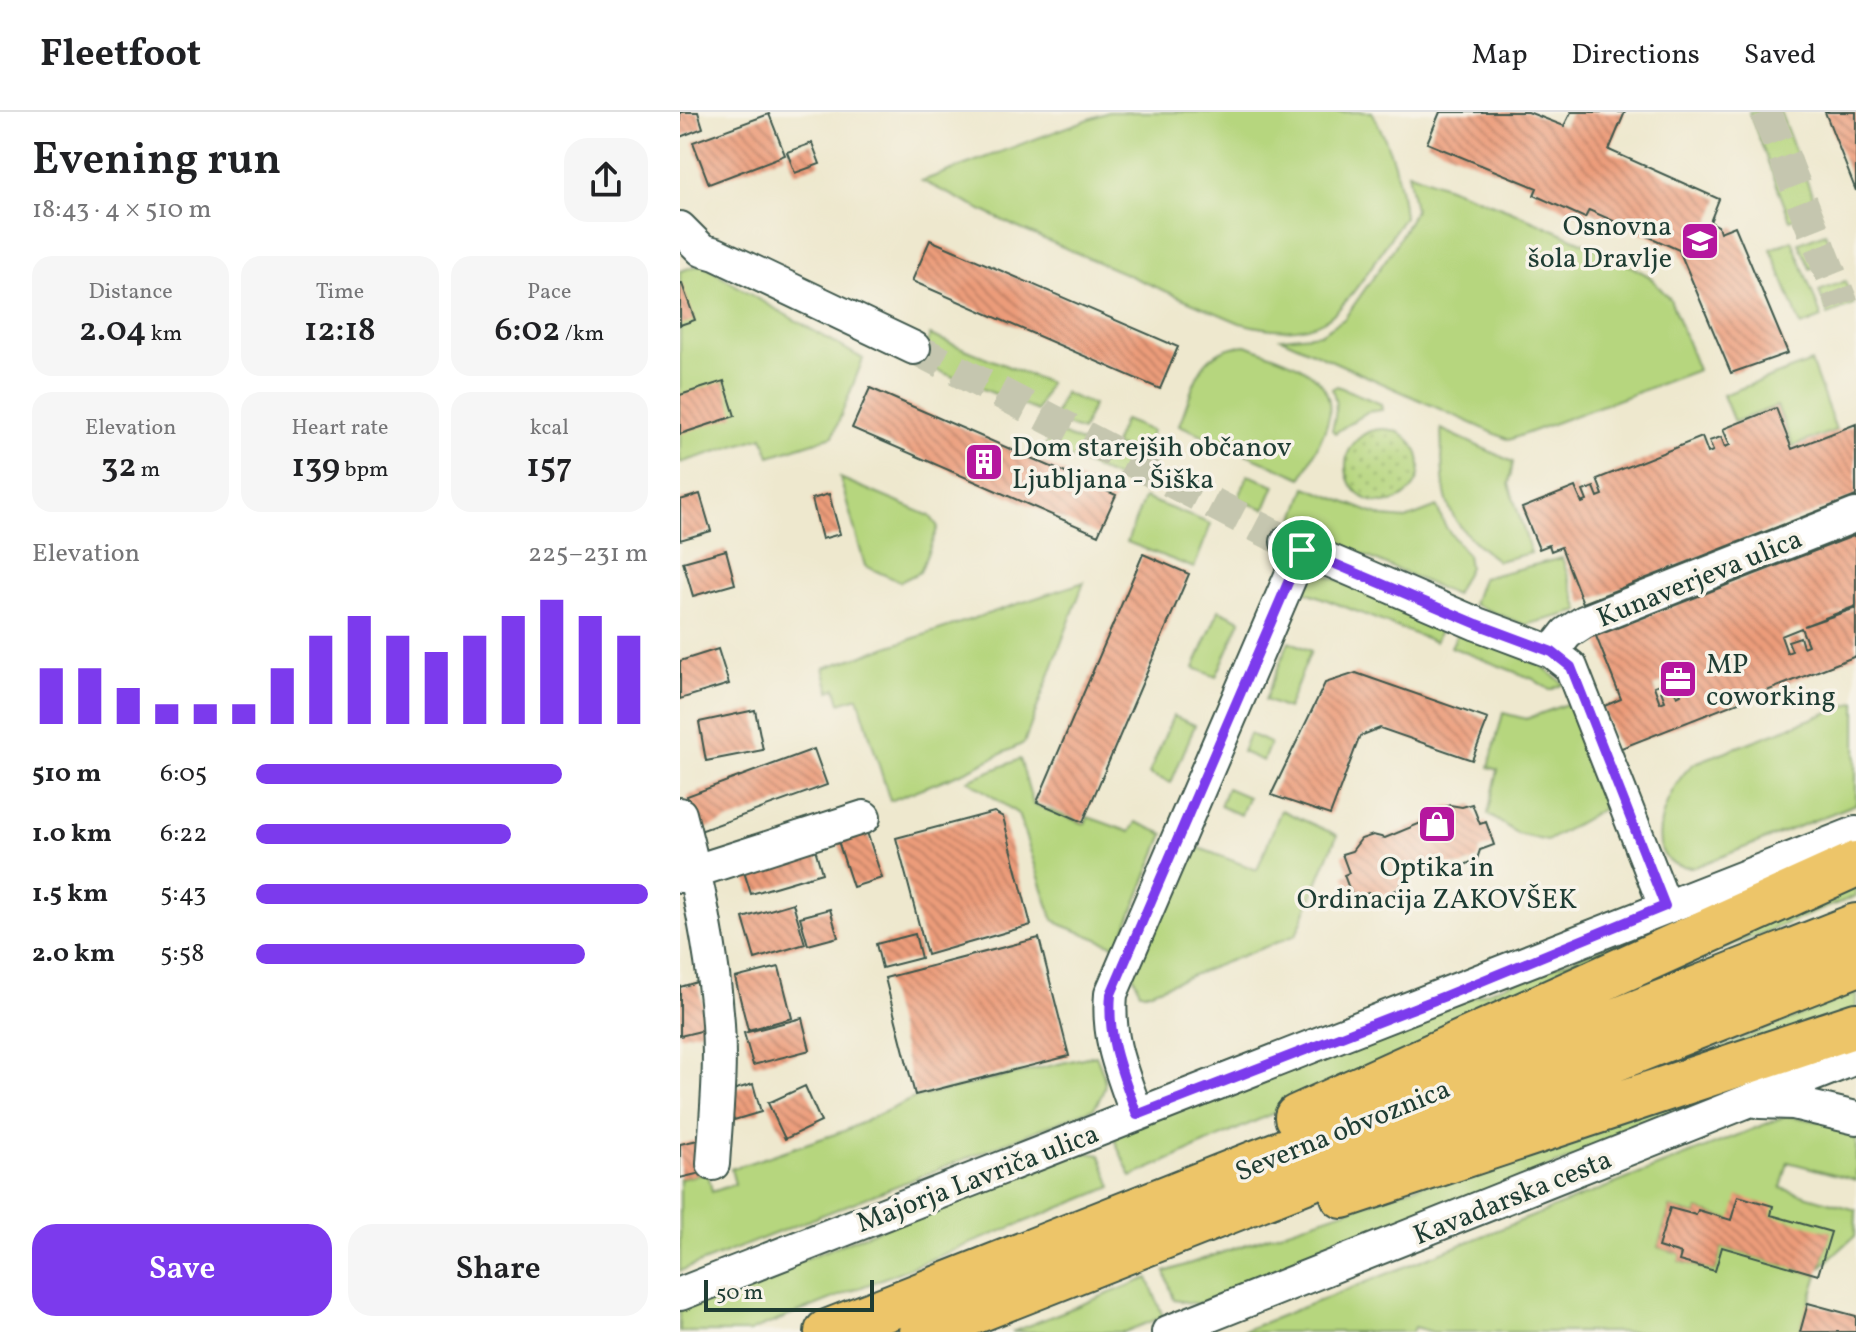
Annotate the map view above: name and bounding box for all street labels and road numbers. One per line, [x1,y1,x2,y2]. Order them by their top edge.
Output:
street label: Kunaverjeva ulica [1591,520,1808,638]
street label: Severna obvoznica [1230,1070,1456,1192]
street label: Majorja Lavriča ulica [851,1115,1105,1244]
street label: Kavadarska cesta [1408,1141,1618,1256]

